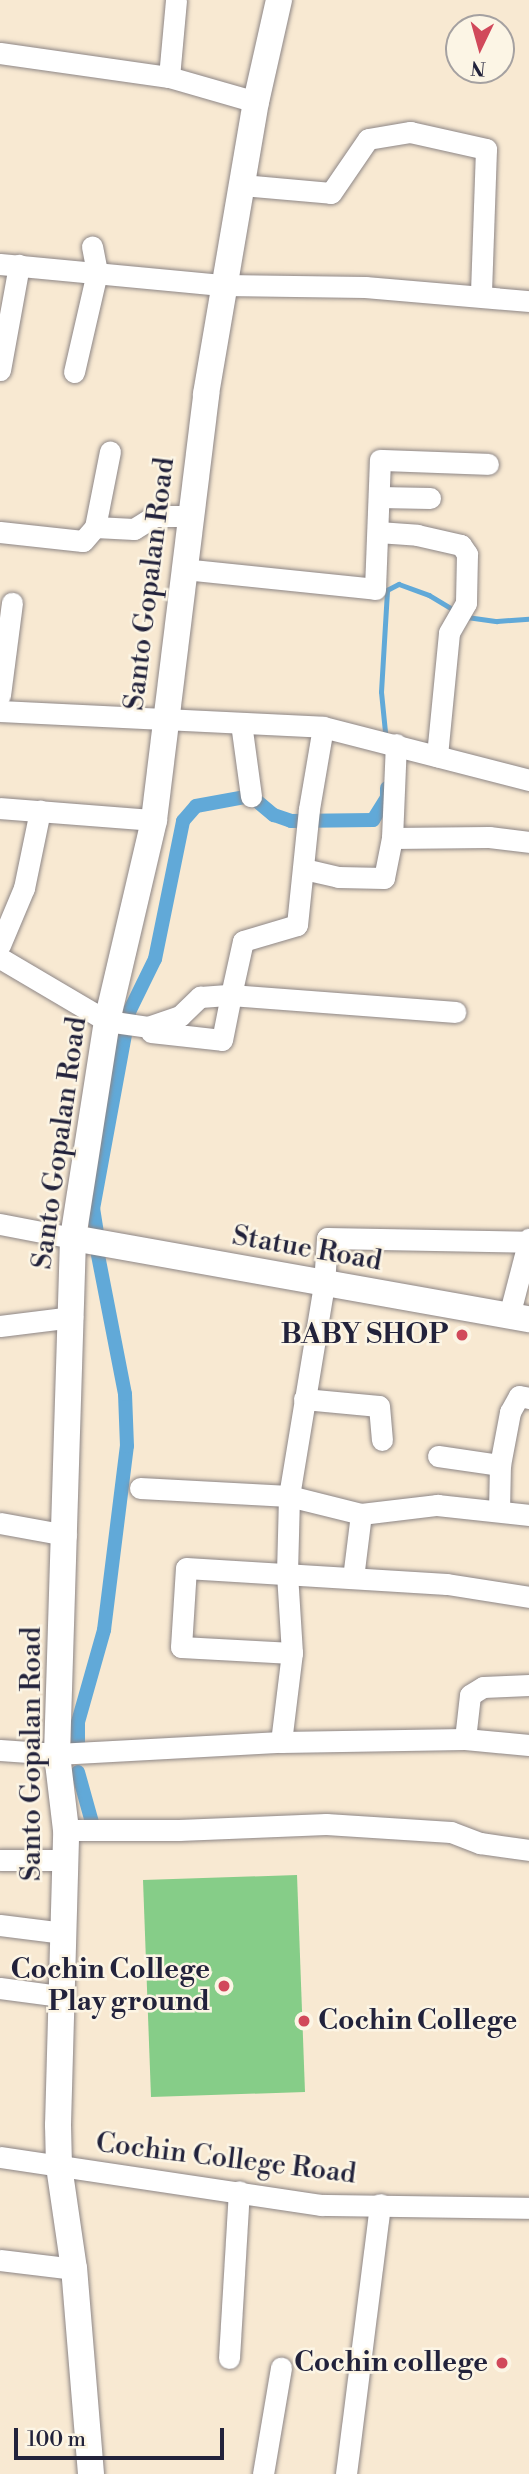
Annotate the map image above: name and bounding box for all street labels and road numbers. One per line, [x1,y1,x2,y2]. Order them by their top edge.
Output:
street label: Santo Gopalan Road [118,456,182,712]
street label: Santo Gopalan Road [26,1015,94,1271]
street label: Statue Road [230,1219,384,1279]
street label: Santo Gopalan Road [15,1627,49,1881]
street label: Cochin College Road [94,2126,358,2192]

